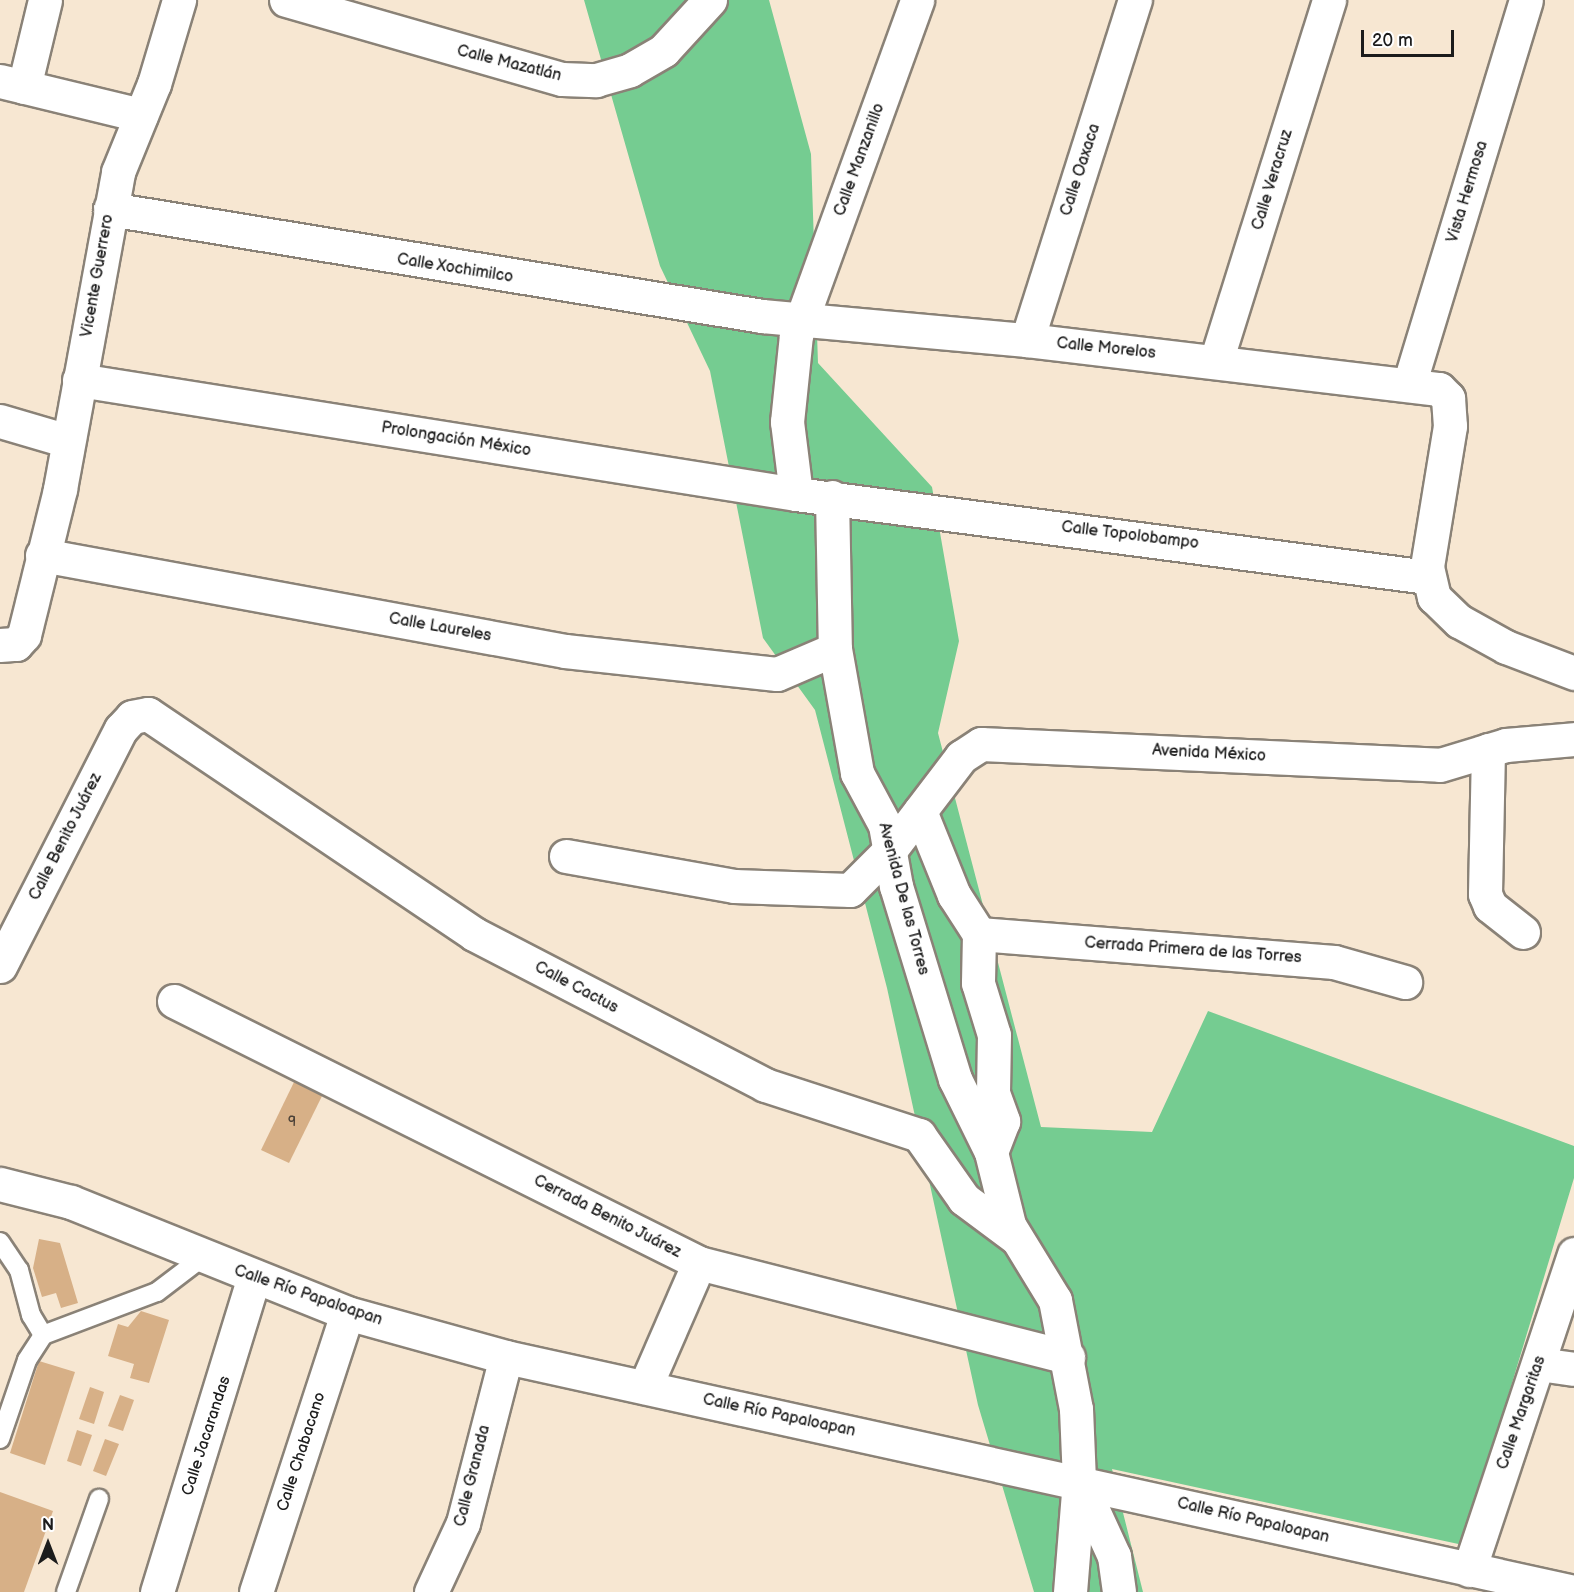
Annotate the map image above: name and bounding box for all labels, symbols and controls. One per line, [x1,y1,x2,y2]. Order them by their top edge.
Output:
scale bar [1364,18,1457,56]
text: 20 m [1372,30,1413,51]
street label: Calle Mazatlán [455,42,563,86]
street label: Calle Manzanillo [831,101,889,219]
street label: Calle Oaxaca [1057,121,1105,219]
street label: Calle Veracruz [1249,127,1297,233]
street label: Vista Hermosa [1443,139,1493,245]
street label: Vicente Guerrero [78,213,118,339]
street label: Calle Xochimilco [395,250,515,288]
street label: Calle Morelos [1055,334,1157,364]
street label: Prolongación México [380,419,532,461]
street label: Calle Topolobampo [1060,518,1200,554]
street label: Calle Laureles [387,610,493,646]
street label: Avenida México [1152,741,1266,767]
street label: Calle Benito Juárez [25,770,107,904]
street label: Avenida De las Torres [873,821,933,977]
street label: Cerrada Primera de las Torres [1083,934,1303,968]
street label: Calle Cactus [531,958,621,1018]
house number: 9 [288,1114,296,1130]
street label: Cerrada Benito Juárez [530,1171,684,1263]
street label: Calle Río Papaloapan [231,1262,385,1330]
street label: Calle Margaritas [1494,1354,1550,1472]
street label: Calle Jacarandas [178,1373,236,1499]
street label: Calle Chabacano [274,1390,330,1514]
street label: Calle Río Papaloapan [701,1390,857,1442]
street label: Calle Granada [451,1423,495,1529]
street label: Calle Río Papaloapan [1175,1494,1331,1548]
north arrow [18,1514,78,1574]
text: N [42,1516,54,1535]

